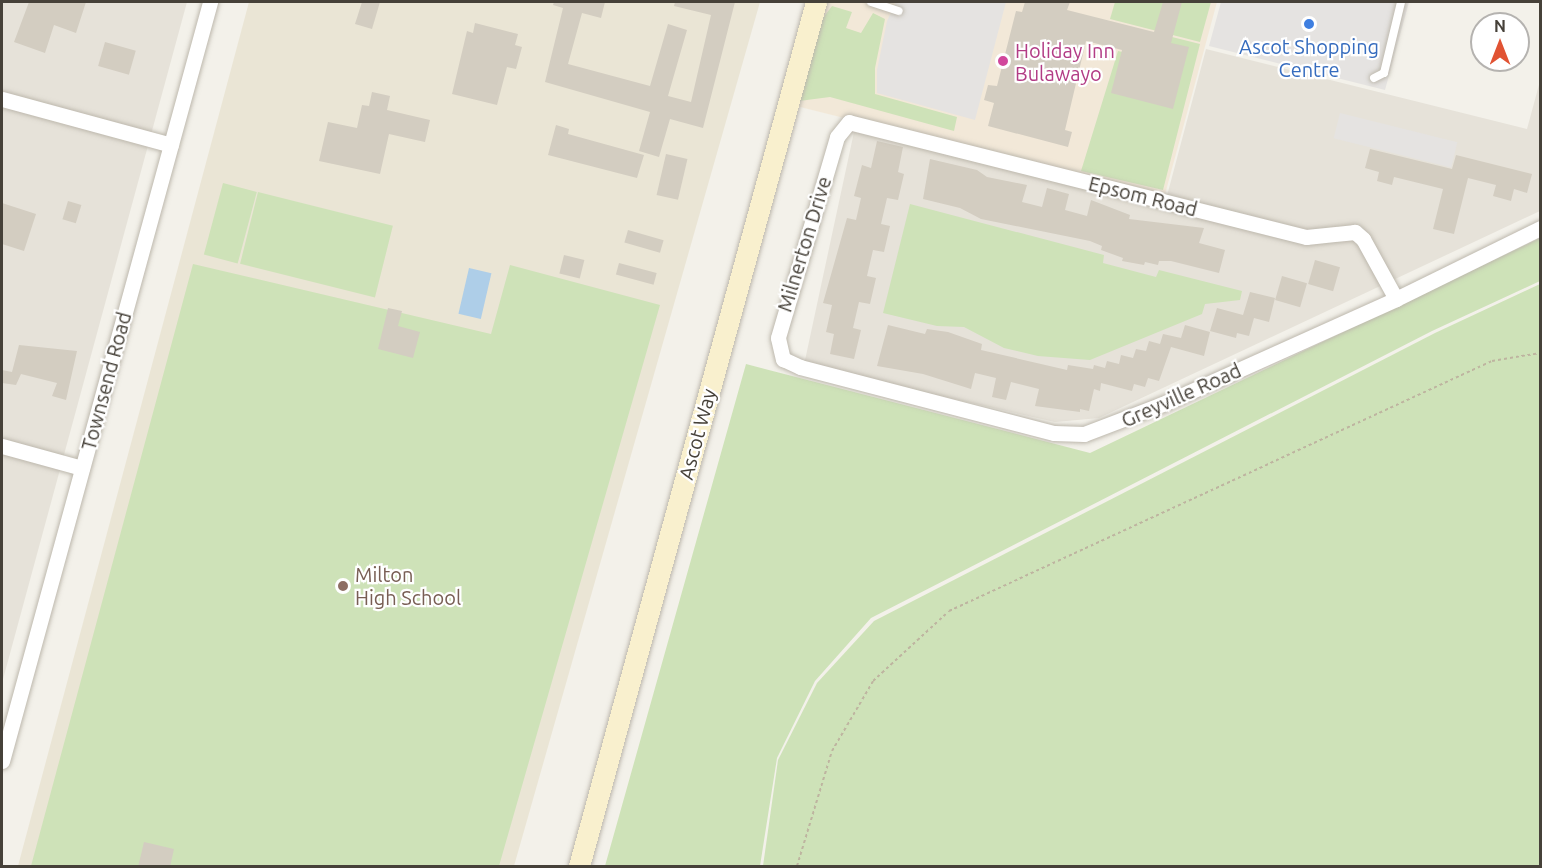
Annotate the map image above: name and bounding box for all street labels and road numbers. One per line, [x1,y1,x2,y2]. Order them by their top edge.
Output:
street label: Epsom Road [1086,171,1200,221]
street label: Milnerton Drive [772,173,836,315]
street label: Townsend Road [76,309,136,453]
street label: Greyville Road [1117,358,1245,432]
street label: Ascot Way [673,386,721,482]

